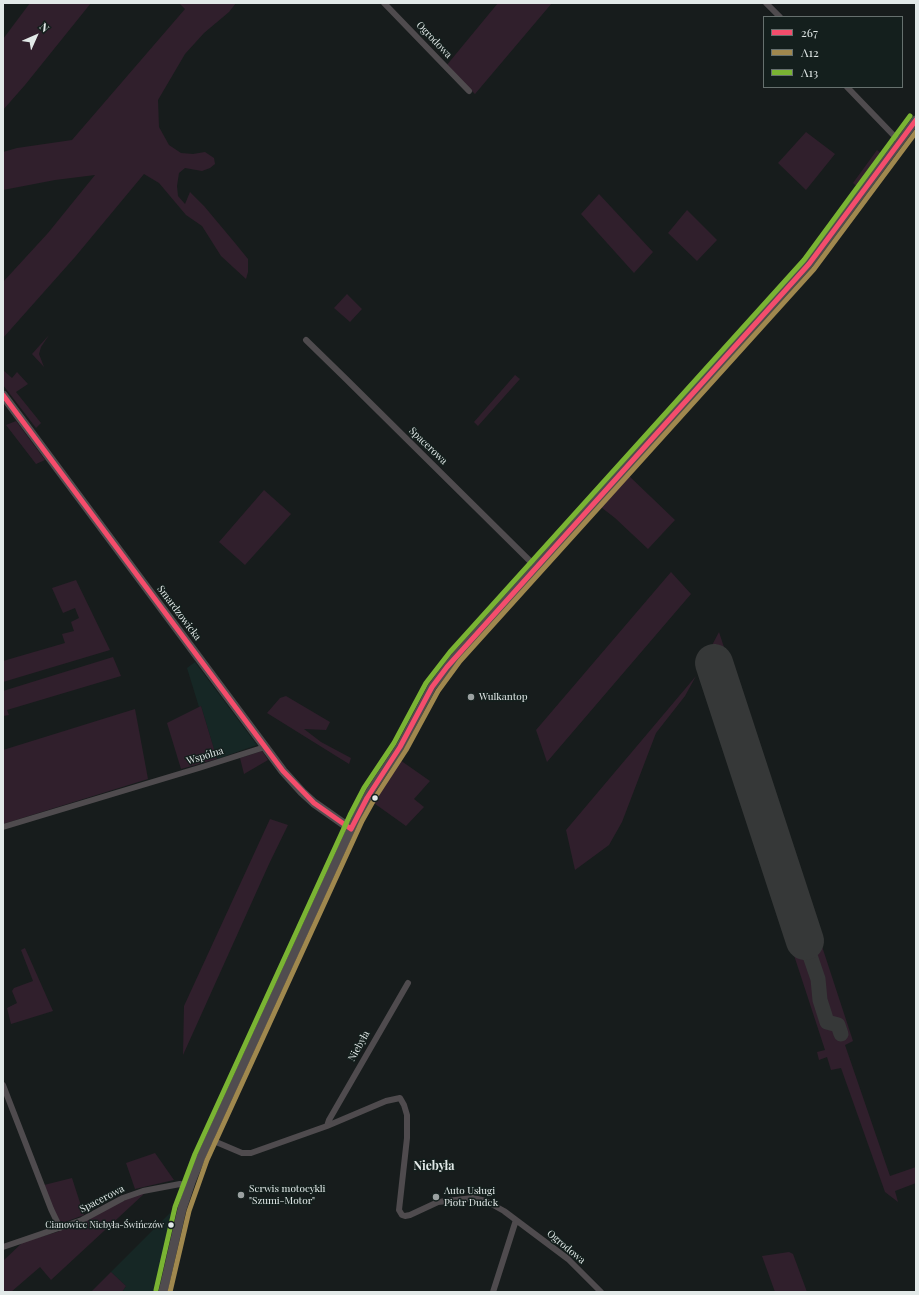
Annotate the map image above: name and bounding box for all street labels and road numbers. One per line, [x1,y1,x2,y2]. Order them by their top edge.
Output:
street label: Ogrodowa [414,19,454,61]
street label: Spacerowa [406,425,450,467]
street label: Smardzowicka [155,583,203,643]
street label: Wspólna [185,745,225,767]
street label: Niebyła [346,1029,372,1063]
street label: Spacerowa [78,1183,126,1215]
street label: Ogrodowa [544,1228,588,1266]

